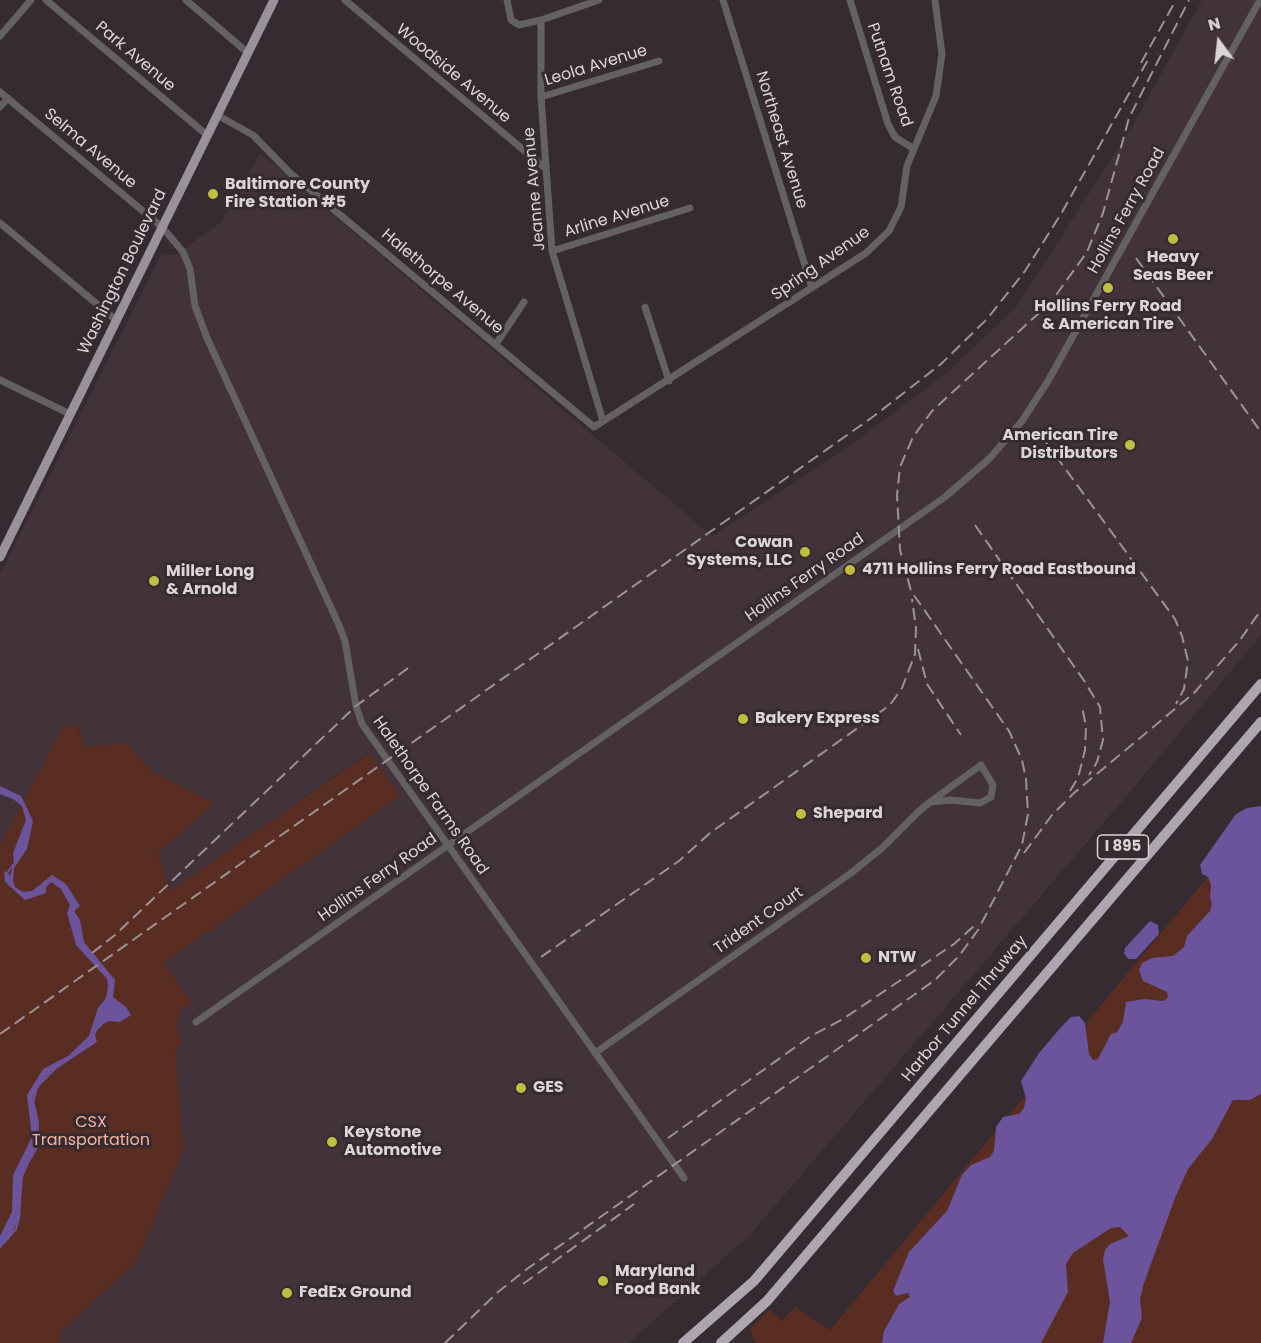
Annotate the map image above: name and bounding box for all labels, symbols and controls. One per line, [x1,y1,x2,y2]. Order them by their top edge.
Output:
text: N [1205,11,1223,37]
north arrow [1189,12,1249,72]
street label: Park Avenue [91,18,179,96]
street label: Woodside Avenue [392,20,514,128]
street label: Putnam Road [862,20,916,130]
street label: Leola Avenue [542,41,650,91]
street label: Northeast Avenue [751,69,811,211]
street label: Selma Avenue [40,105,140,193]
street label: Jeanne Avenue [520,126,550,252]
street label: Hollins Ferry Road [1084,145,1170,277]
place label: Baltimore County Fire Station #5 [225,175,370,213]
street label: Washington Boulevard [75,186,171,358]
marker: Baltimore County Fire Station #5 [206,187,220,201]
street label: Arline Avenue [562,192,672,242]
street label: Spring Avenue [768,223,874,305]
street label: Halethorpe Avenue [377,225,507,339]
marker: Heavy Seas Beer [1166,232,1180,246]
place label: Heavy Seas Beer [1133,248,1213,286]
marker: Hollins Ferry Road & American Tire [1101,281,1115,295]
place label: Hollins Ferry Road & American Tire [1034,297,1182,335]
place label: American Tire Distributors [1002,426,1118,464]
marker: American Tire Distributors [1123,438,1137,452]
street label: Hollins Ferry Road [742,530,868,626]
place label: Cowan Systems, LLC [686,533,793,571]
marker: Cowan Systems, LLC [798,545,812,559]
place label: 4711 Hollins Ferry Road Eastbound [862,560,1136,580]
place label: Miller Long & Arnold [166,562,254,600]
marker: 4711 Hollins Ferry Road Eastbound [843,563,857,577]
marker: Miller Long & Arnold [147,574,161,588]
place label: Bakery Express [755,709,880,729]
marker: Bakery Express [736,712,750,726]
street label: Halethorpe Farms Road [368,713,492,879]
place label: Shepard [813,804,883,824]
marker: Shepard [794,807,808,821]
street label: Hollins Ferry Road [315,830,441,926]
road number: I 895 [1098,835,1148,859]
street label: Trident Court [711,883,807,959]
street label: Harbor Tunnel Thruway [898,932,1032,1086]
place label: NTW [878,948,916,968]
marker: NTW [859,951,873,965]
place label: GES [533,1078,564,1098]
marker: GES [514,1081,528,1095]
park label: CSX Transportation [32,1113,150,1151]
place label: Keystone Automotive [344,1123,441,1161]
marker: Keystone Automotive [325,1135,339,1149]
place label: Maryland Food Bank [615,1262,700,1300]
marker: Maryland Food Bank [596,1274,610,1288]
place label: FedEx Ground [299,1283,412,1303]
marker: FedEx Ground [280,1286,294,1300]

